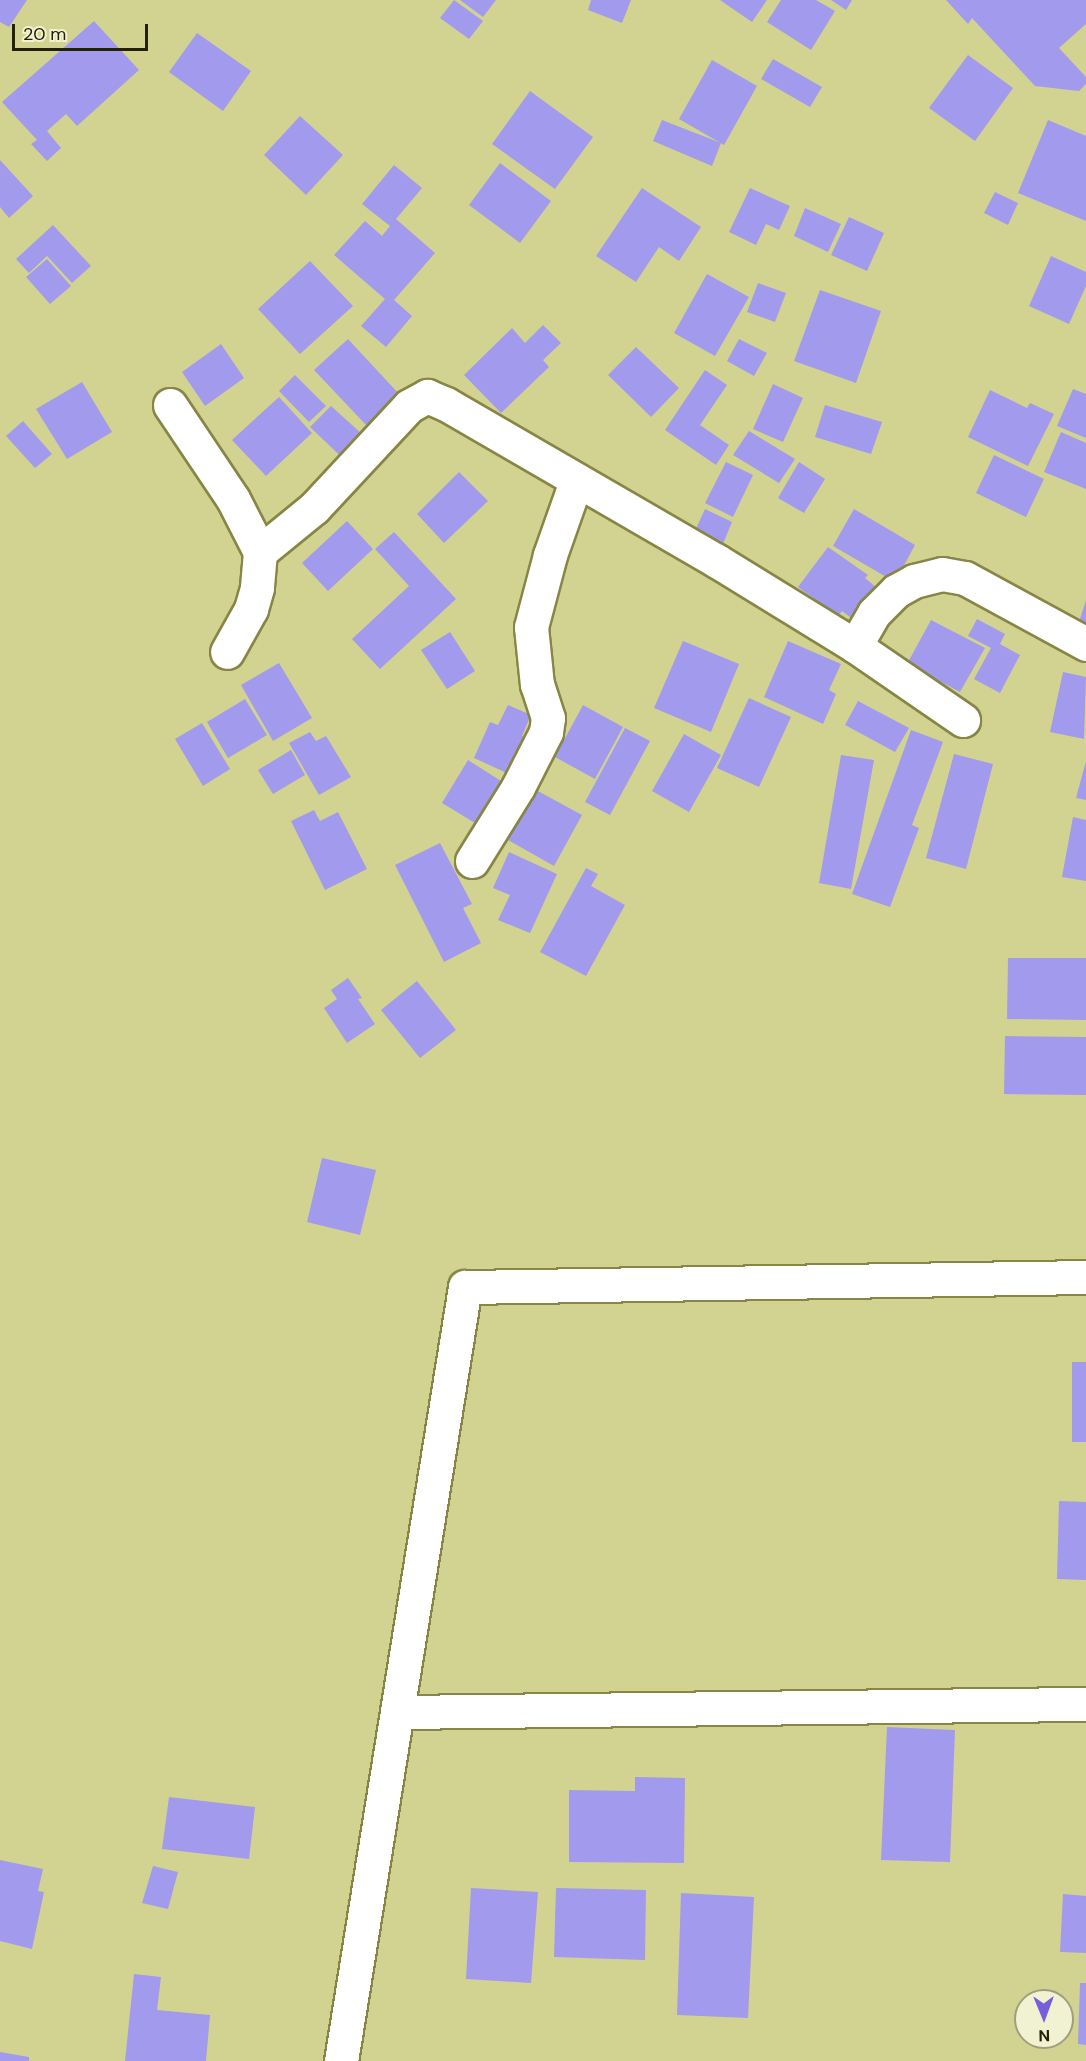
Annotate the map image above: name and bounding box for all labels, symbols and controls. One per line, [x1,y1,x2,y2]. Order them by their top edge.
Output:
scale bar [15,12,152,50]
text: 20 m [23,22,66,46]
north arrow [1014,1989,1074,2049]
text: N [1038,2025,1050,2046]

